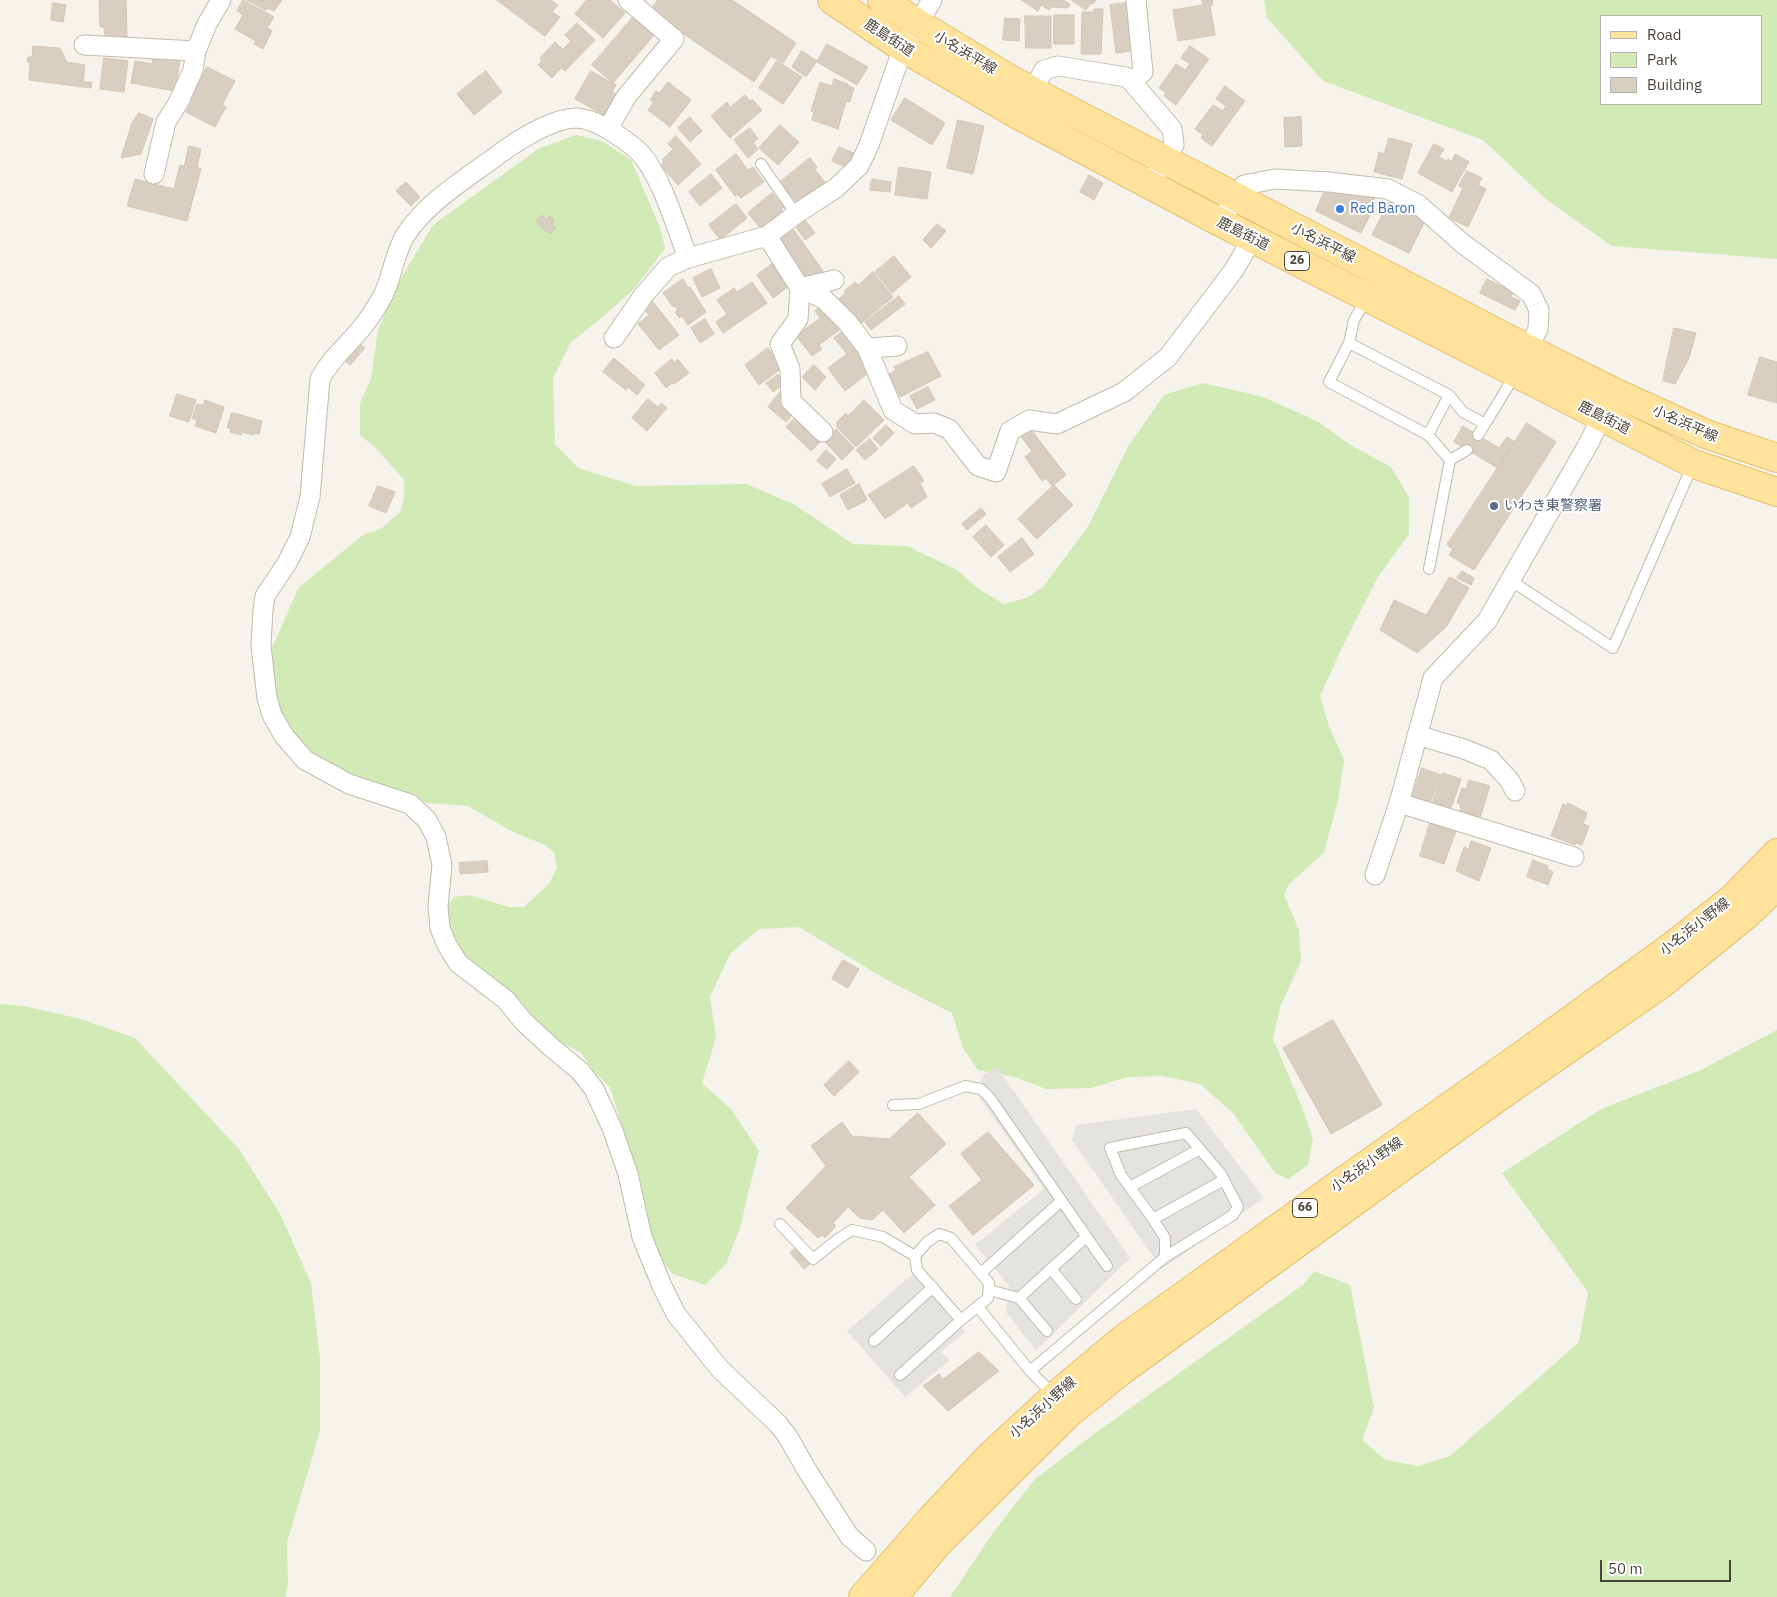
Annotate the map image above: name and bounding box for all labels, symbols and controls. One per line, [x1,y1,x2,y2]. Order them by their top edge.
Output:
legend [1600,15,1762,105]
street label: 鹿島街道 [861,16,917,60]
text: Road [1647,25,1682,44]
street label: 小名浜平線 [931,28,999,78]
text: Park [1647,50,1677,69]
text: Building [1647,75,1702,94]
place label: Red Baron [1350,201,1415,217]
marker: Red Baron [1334,203,1346,215]
street label: 鹿島街道 [1214,214,1272,254]
street label: 小名浜平線 [1288,220,1358,266]
road number: 26 [1284,252,1310,270]
street label: 鹿島街道 [1575,398,1633,438]
street label: 小名浜平線 [1650,402,1720,446]
place label: いわき東警察署 [1504,498,1602,514]
marker: いわき東警察署 [1488,500,1500,512]
street label: 小名浜小野線 [1657,895,1733,959]
street label: 小名浜小野線 [1328,1134,1406,1196]
road number: 66 [1292,1198,1318,1218]
street label: 小名浜小野線 [1006,1374,1080,1442]
scale bar [1602,1550,1733,1582]
text: 50 m [1608,1559,1643,1578]

